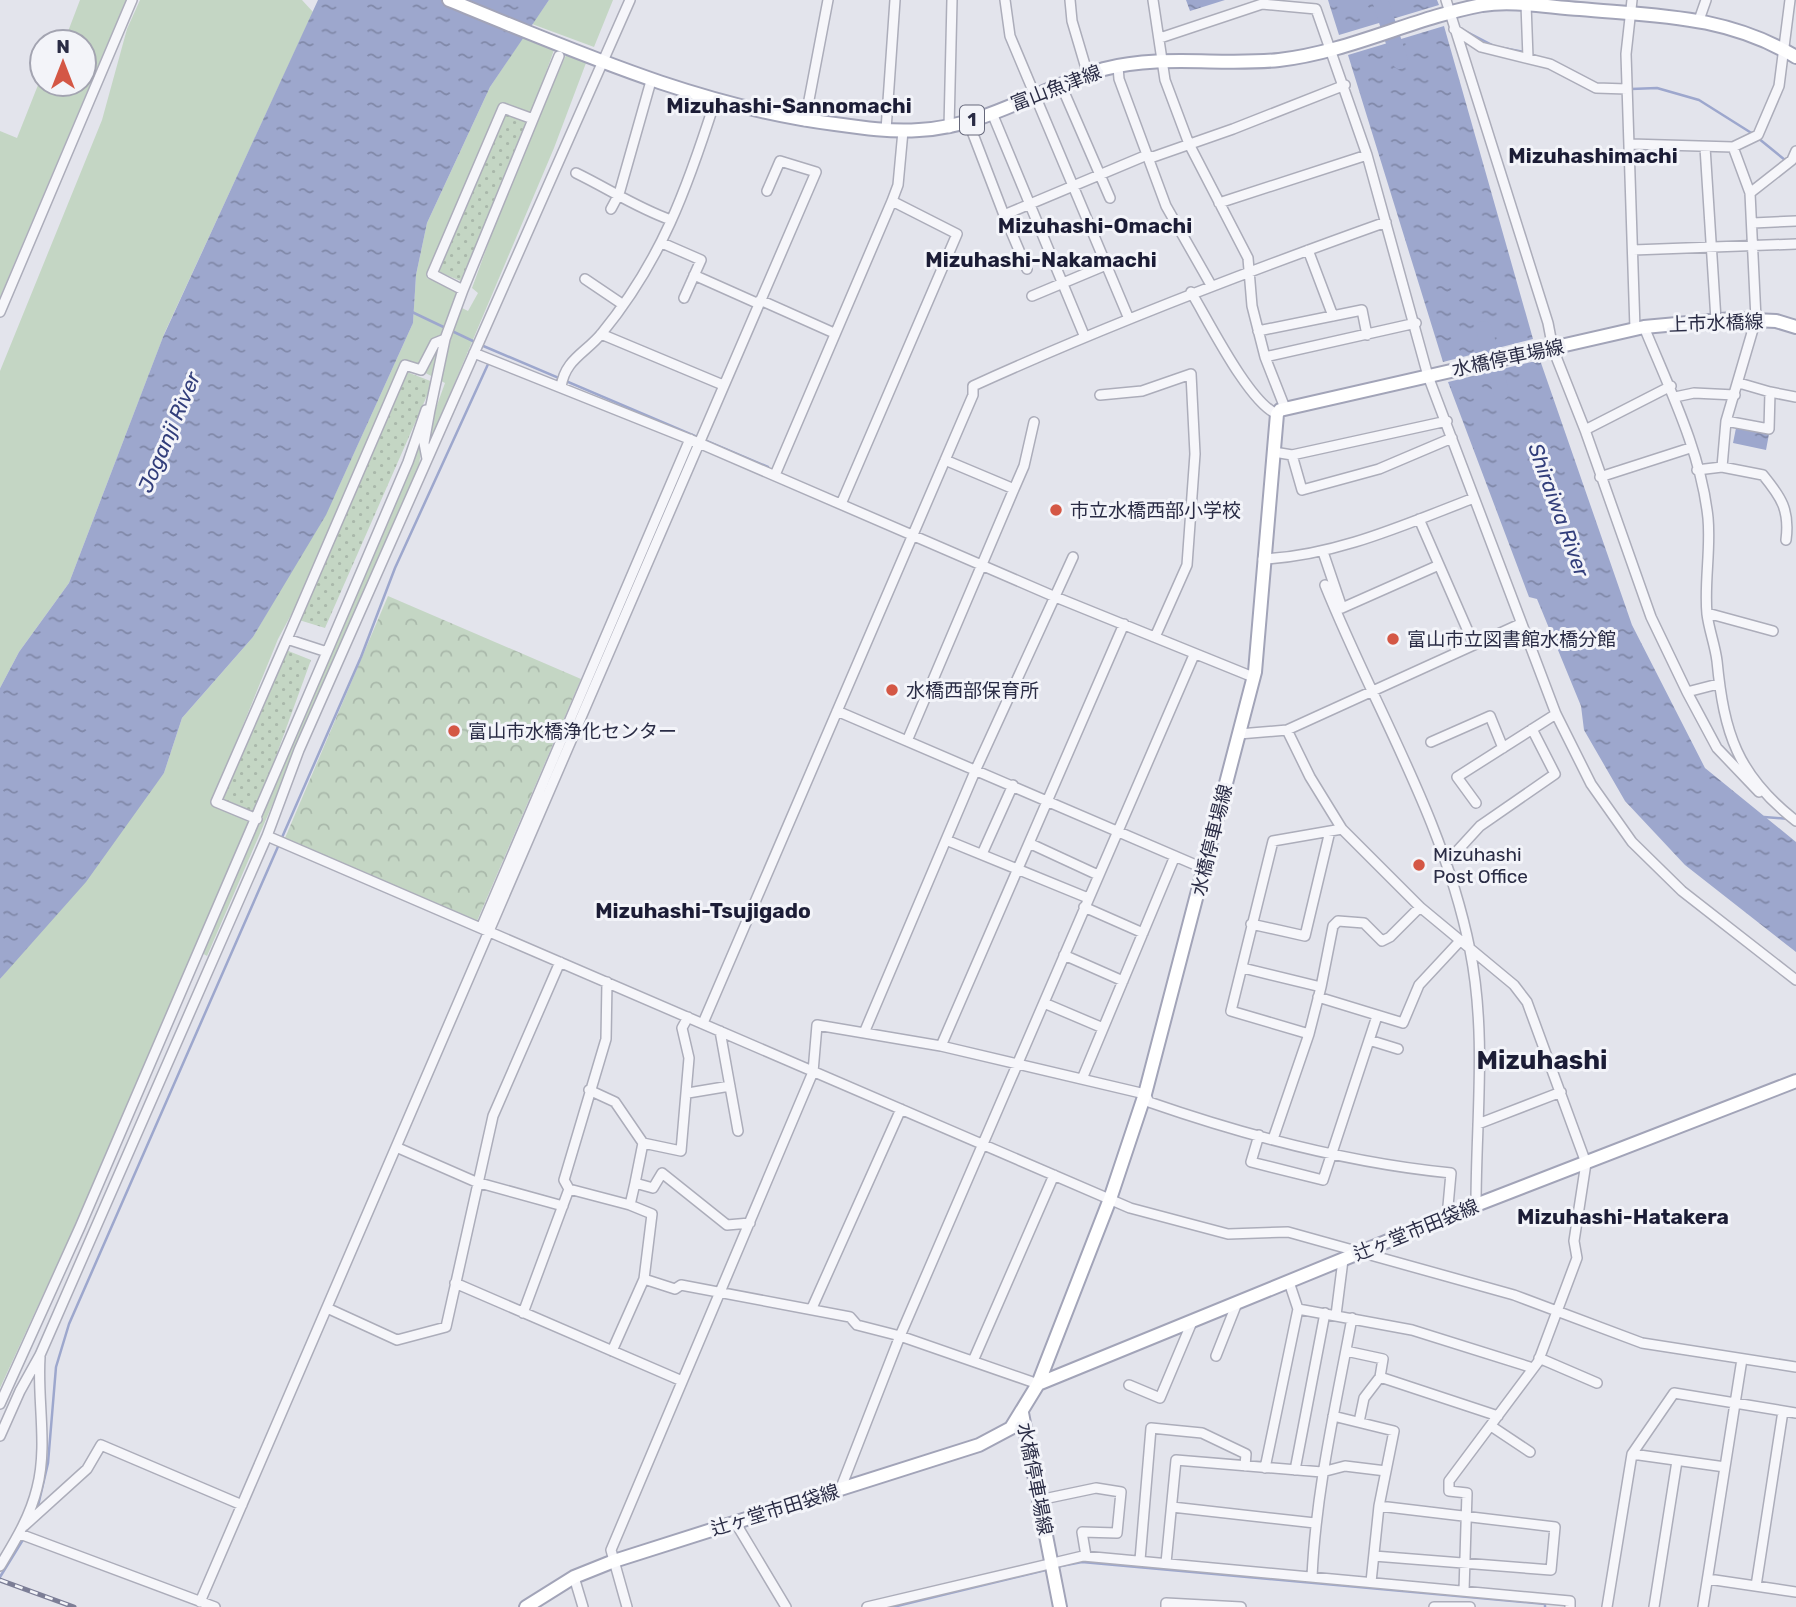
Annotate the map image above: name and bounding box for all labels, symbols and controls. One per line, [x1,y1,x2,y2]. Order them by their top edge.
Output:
north arrow [28,28,98,98]
text: N [56,35,70,58]
street label: 富山魚津線 [1008,60,1104,116]
district label: Mizuhashi-Sannomachi [666,93,912,118]
road number: 1 [960,106,984,134]
district label: Mizuhashimachi [1508,143,1678,168]
district label: Mizuhashi-Omachi [998,213,1192,238]
district label: Mizuhashi-Nakamachi [925,247,1157,272]
street label: 上市水橋線 [1668,310,1764,336]
street label: 水橋停車場線 [1450,335,1566,381]
water label: Joganji River [132,367,206,496]
water label: Shiraiwa River [1523,440,1595,581]
place label: 市立水橋西部小学校 [1070,499,1241,522]
marker: 市立水橋西部小学校 [1048,502,1064,518]
place label: 富山市立図書館水橋分館 [1407,628,1616,651]
marker: 富山市立図書館水橋分館 [1385,631,1401,647]
place label: 水橋西部保育所 [906,679,1039,702]
marker: 水橋西部保育所 [884,682,900,698]
place label: 富山市水橋浄化センター [468,720,677,743]
marker: 富山市水橋浄化センター [446,723,462,739]
street label: 水橋停車場線 [1187,782,1237,898]
place label: Mizuhashi Post Office [1433,843,1528,888]
marker: Mizuhashi Post Office [1411,857,1427,873]
district label: Mizuhashi-Tsujigado [595,898,811,923]
district label: Mizuhashi [1477,1045,1607,1076]
street label: 辻ヶ堂市田袋線 [1350,1194,1482,1266]
district label: Mizuhashi-Hatakera [1517,1204,1729,1229]
street label: 水橋停車場線 [1013,1421,1057,1537]
street label: 辻ヶ堂市田袋線 [708,1480,842,1540]

